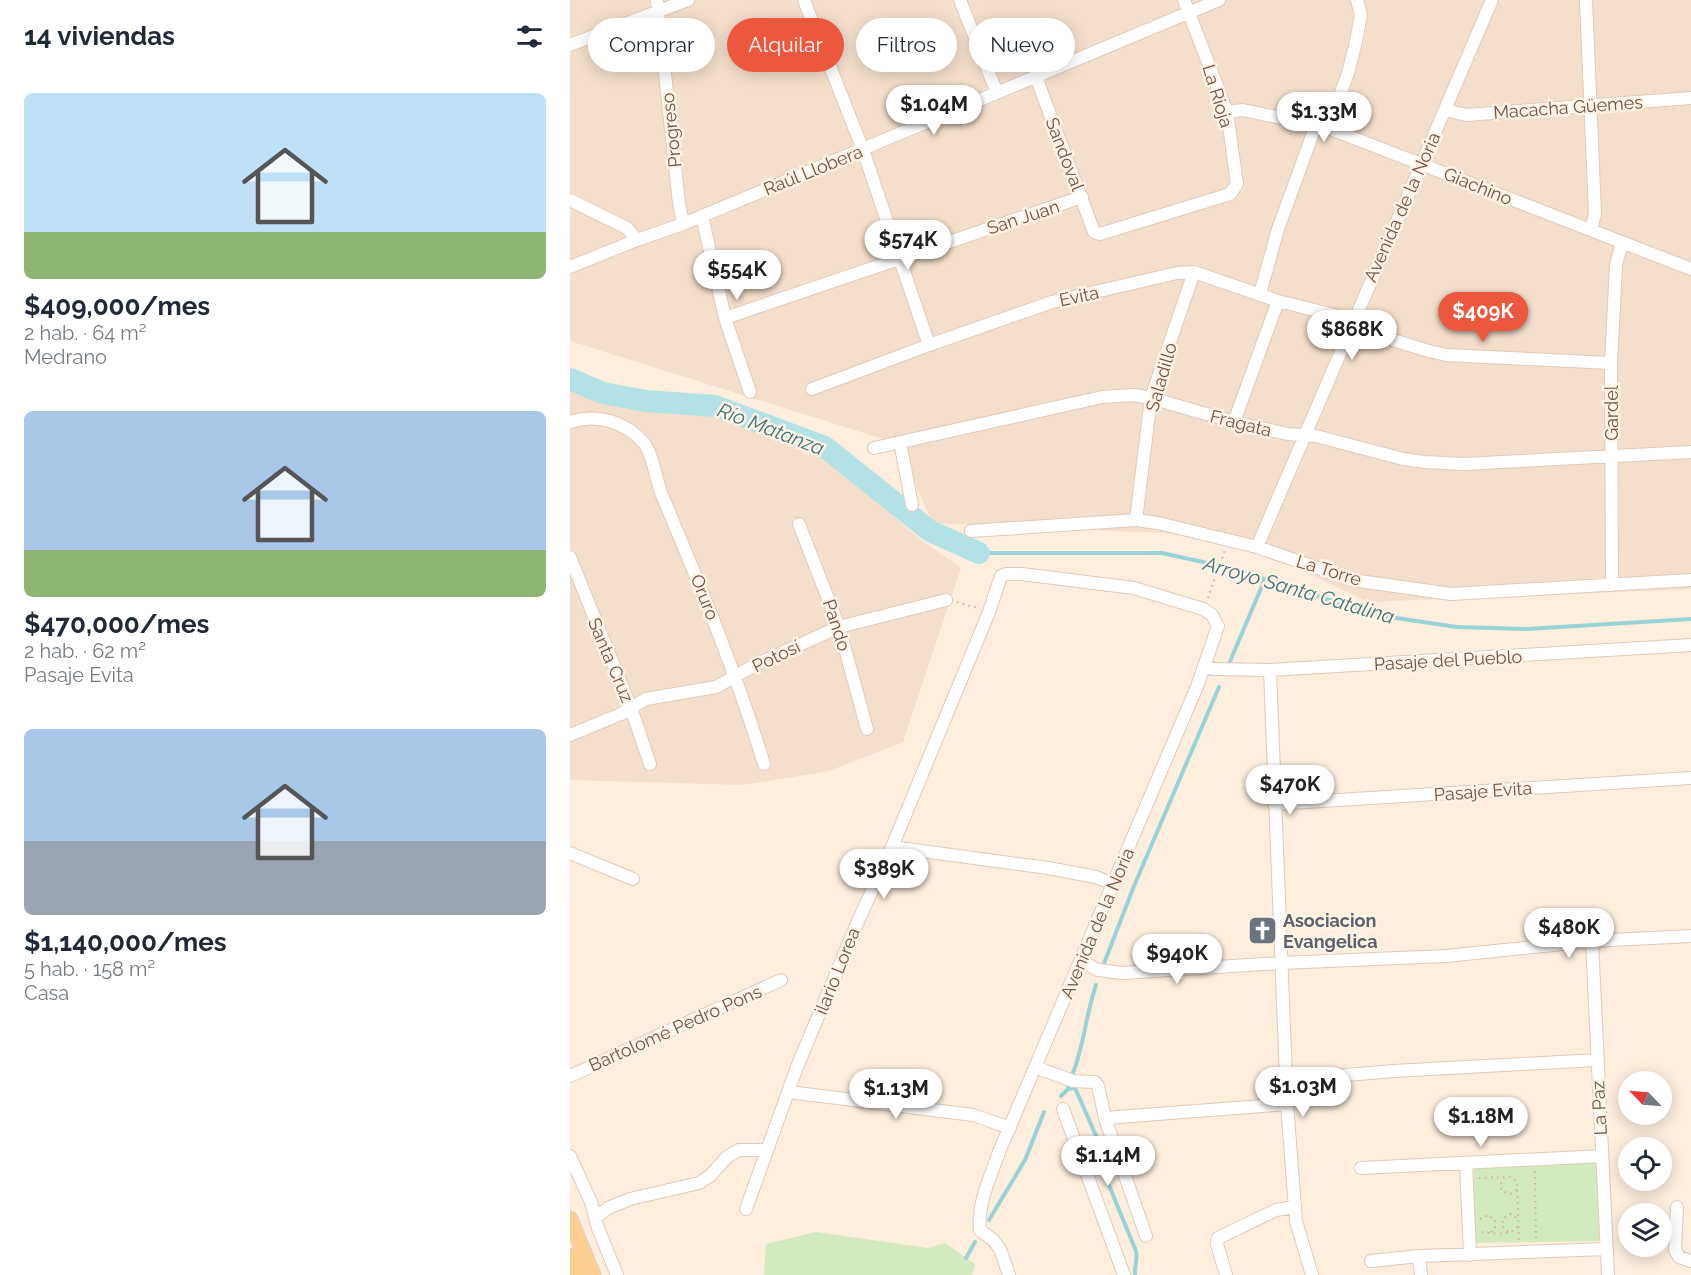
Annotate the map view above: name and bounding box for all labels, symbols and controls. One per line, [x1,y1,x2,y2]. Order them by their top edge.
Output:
chip: Comprar [588,18,715,72]
chip: Alquilar [727,18,844,72]
chip: Filtros [856,18,957,72]
chip: Nuevo [969,18,1075,72]
icon: filters [513,20,546,53]
text: 14 viviendas [24,21,175,51]
street label: La Rioja [1198,62,1238,130]
pin: $1.04M [885,85,983,136]
street label: Progreso [657,91,685,168]
street label: Macacha Güemes [1492,91,1644,123]
text: $1.04M [900,92,968,116]
pin: $1.33M [1275,92,1373,143]
text: $1.33M [1291,99,1357,123]
street label: Sandoval [1041,114,1089,194]
street label: Avenida de la Noria [1360,129,1444,285]
icon: home [231,132,339,240]
street label: Raúl Llobera [760,141,866,199]
street label: Giachino [1441,163,1516,209]
street label: San Juan [984,195,1062,239]
pin: $574K [866,220,950,271]
text: $574K [878,227,938,251]
pin: $554K [695,250,779,301]
text: $554K [707,257,767,281]
street label: Evita [1057,282,1101,310]
text: $409,000/mes [24,291,210,321]
pin: $409K [1441,292,1525,343]
text: $409K [1452,299,1514,323]
pin: $868K [1310,310,1394,361]
text: $868K [1321,317,1383,341]
text: 2 hab. · 64 m² [24,321,146,345]
street label: Saladillo [1141,340,1181,414]
text: Medrano [24,345,107,369]
street label: Gardel [1601,385,1622,441]
water label: Río Matanza [714,398,828,460]
street label: Fragata [1208,405,1274,441]
icon: home [231,450,339,558]
street label: La Torre [1294,550,1364,590]
water label: Arroyo Santa Catalina [1200,551,1397,629]
street label: Oruro [686,571,724,623]
street label: Pando [819,596,855,654]
text: $470,000/mes [24,609,209,639]
street label: Santa Cruz [584,615,638,706]
street label: Potosí [749,635,803,677]
text: 2 hab. · 62 m² [24,639,146,663]
street label: Pasaje del Pueblo [1373,646,1523,674]
text: Pasaje Evita [24,663,134,687]
pin: $470K [1248,765,1332,816]
icon: home [231,768,339,876]
text: $470K [1260,772,1320,796]
street label: Pasaje Evita [1433,777,1533,805]
street label: Avenida de la Noria [1056,845,1138,1001]
pin: $389K [842,849,926,900]
text: $389K [854,856,914,880]
pin: $480K [1527,908,1611,959]
place label: Asociacion Evangelica [1283,910,1378,952]
church icon: Asociacion Evangelica [1246,914,1278,946]
text: $480K [1538,915,1600,939]
street label: ilario Lorea [810,925,864,1017]
text: $1,140,000/mes [24,927,227,957]
pin: $940K [1135,934,1219,985]
text: $940K [1146,941,1208,965]
text: 5 hab. · 158 m² [24,957,155,981]
street label: Bartolomé Pedro Pons [585,980,765,1076]
text: Casa [24,981,69,1005]
pin: $1.03M [1254,1067,1352,1118]
pin: $1.13M [847,1069,945,1120]
north arrow [1618,1071,1672,1125]
map controls [1618,1071,1672,1257]
text: $1.03M [1269,1074,1337,1098]
text: $1.13M [863,1076,929,1100]
street label: La Paz [1587,1080,1611,1136]
pin: $1.18M [1432,1097,1530,1148]
text: $1.18M [1448,1104,1514,1128]
pin: $1.14M [1059,1136,1157,1187]
button: locate [1618,1137,1672,1191]
text: $1.14M [1075,1143,1141,1167]
button: layers [1618,1203,1672,1257]

